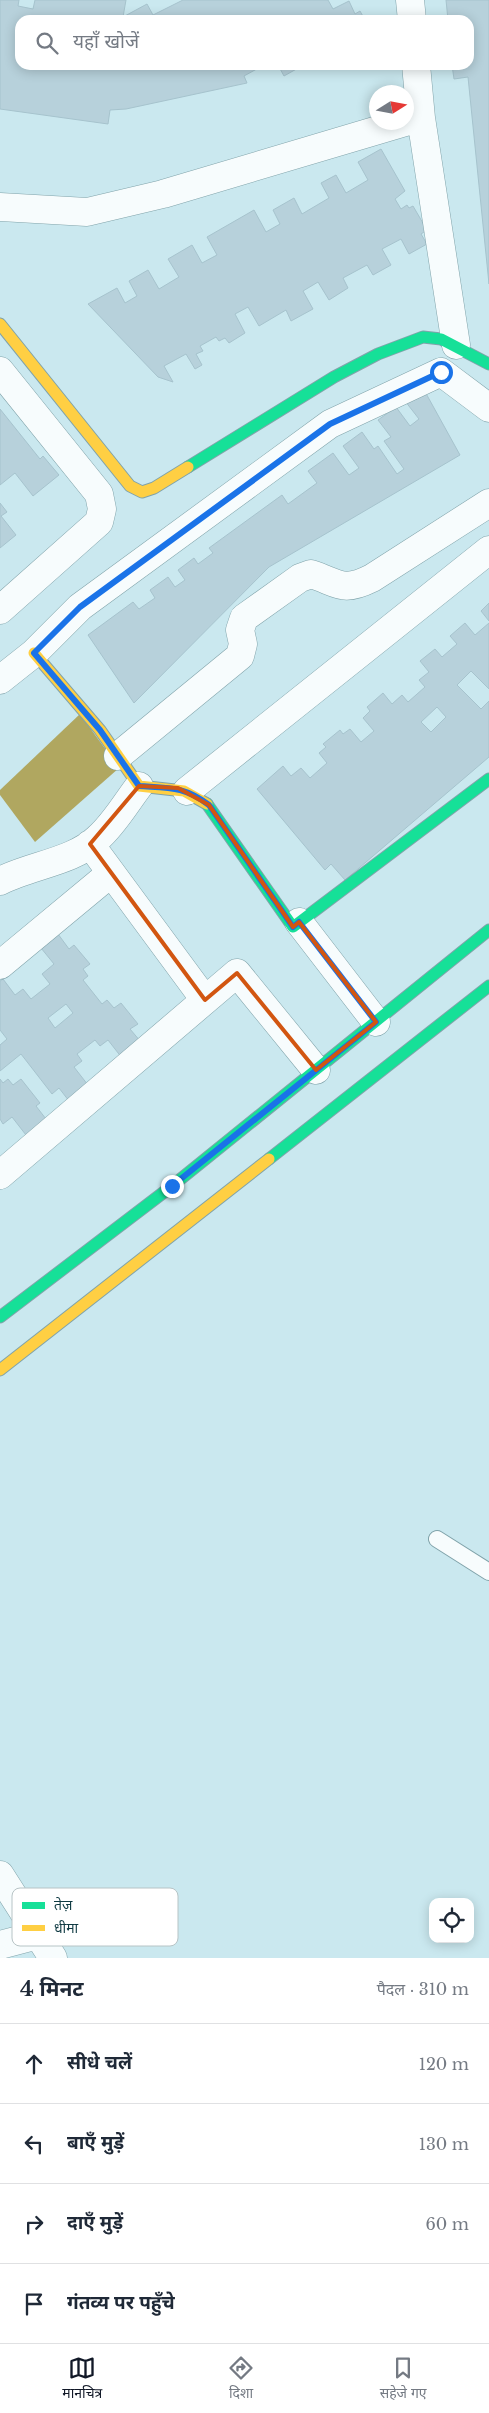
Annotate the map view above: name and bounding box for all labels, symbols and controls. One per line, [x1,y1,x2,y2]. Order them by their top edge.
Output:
search box [15,15,474,70]
icon: search [33,29,61,57]
text: यहाँ खोजें [73,30,139,53]
north arrow [369,85,414,130]
route start [430,361,453,384]
route end [161,1175,184,1198]
legend [12,1888,178,1946]
text: तेज़ [54,1896,73,1914]
map controls [429,1898,474,1943]
button: locate [429,1898,474,1943]
text: धीमा [54,1919,79,1937]
text: 4 मिनट [20,1976,84,2002]
text: पैदल · 310 m [377,1979,469,1999]
icon: ahead [20,2050,48,2078]
text: सीधे चलें [67,2051,132,2074]
text: 120 m [419,2054,469,2074]
icon: left [20,2130,48,2158]
text: बाएँ मुड़ें [67,2131,124,2154]
text: 130 m [419,2134,469,2154]
icon: right [20,2210,48,2238]
text: दाएँ मुड़ें [67,2211,123,2234]
text: 60 m [426,2214,469,2234]
icon: arrive [20,2290,48,2318]
text: गंतव्य पर पहुँचे [67,2291,175,2314]
tab: मानचित्र [62,2354,102,2404]
tab: दिशा [227,2354,255,2404]
tab: सहेजे गए [380,2354,427,2404]

